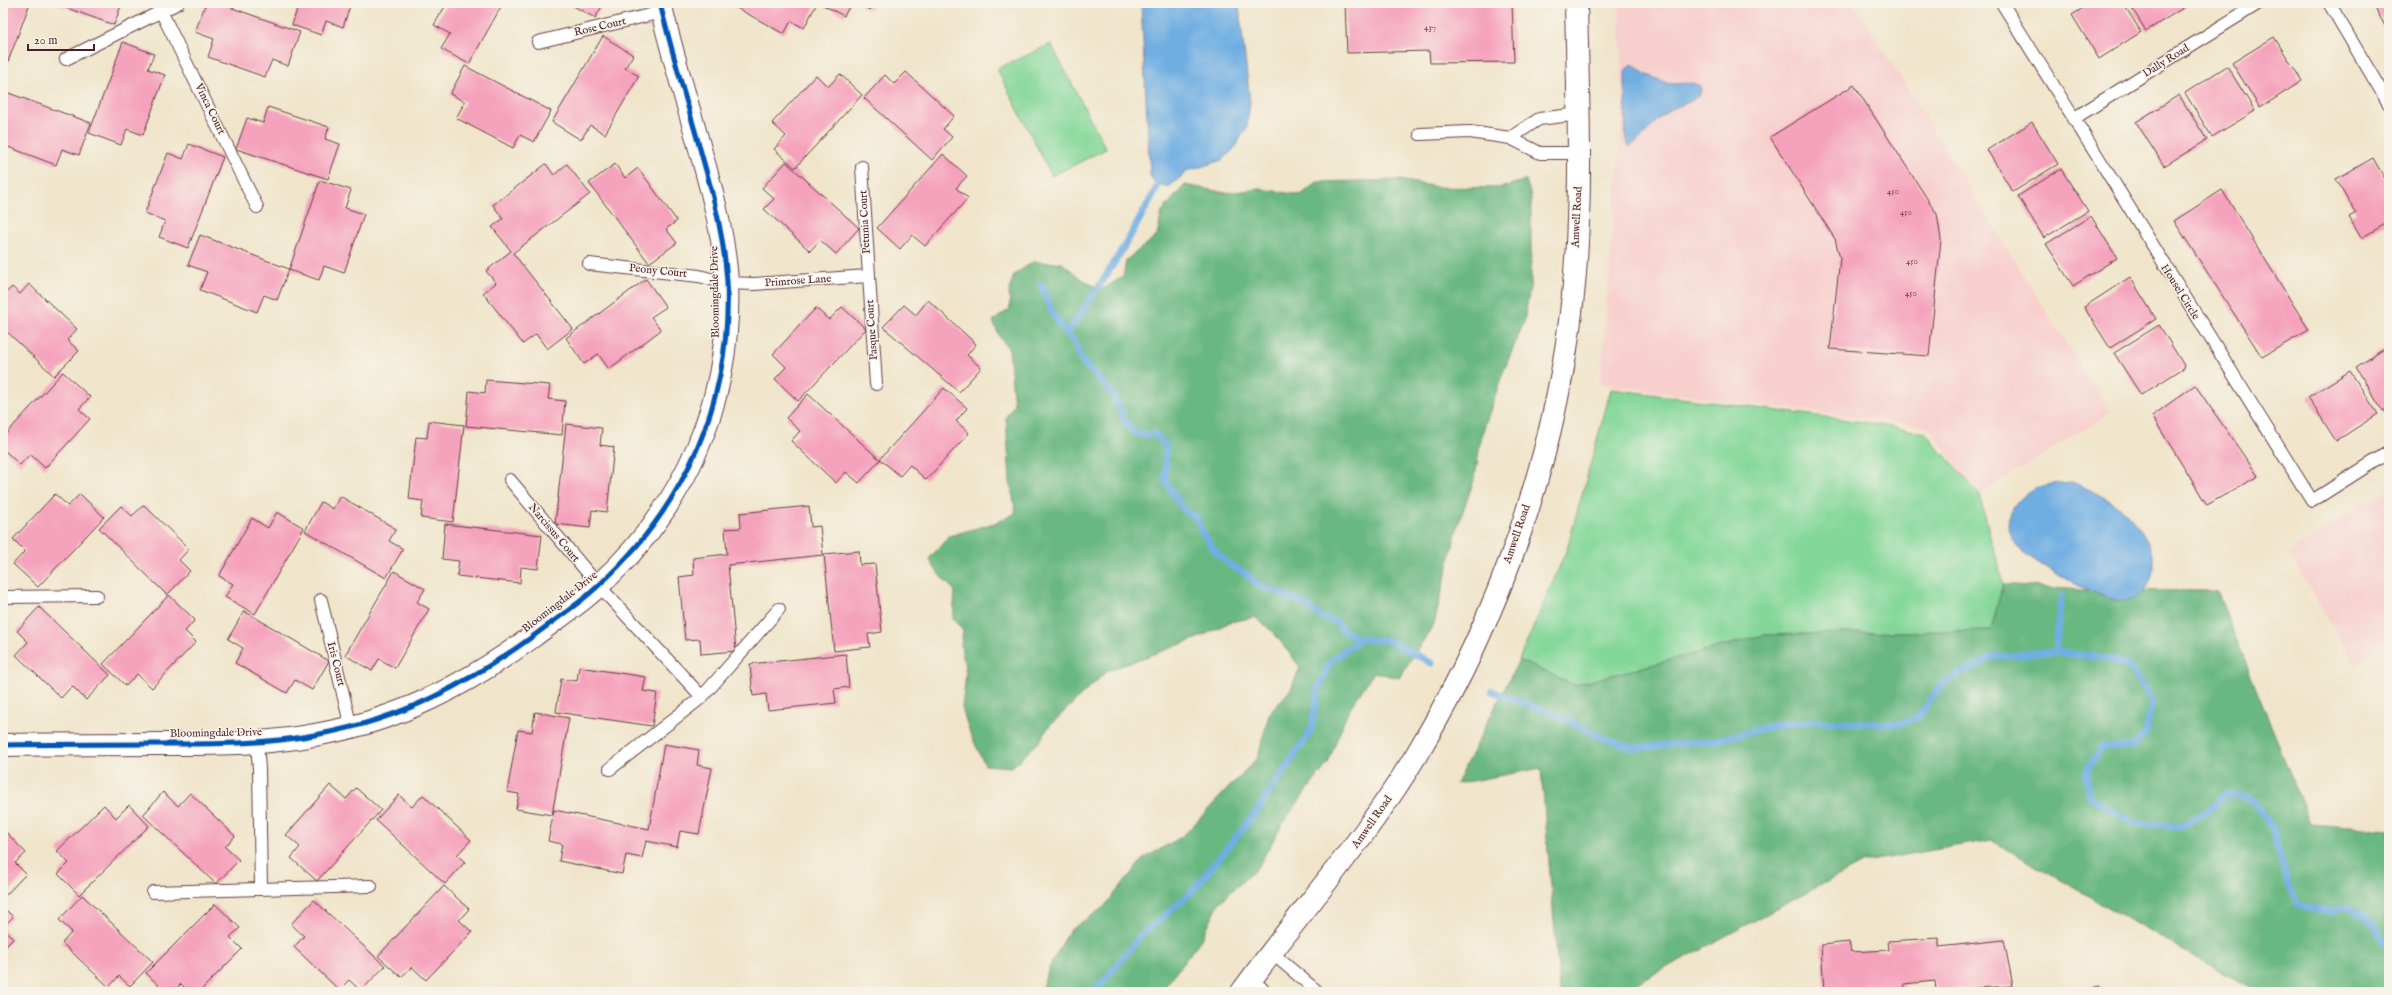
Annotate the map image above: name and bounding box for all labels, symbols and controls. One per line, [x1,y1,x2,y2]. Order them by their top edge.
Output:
street label: Rose Court [573,14,628,40]
house number: 437 [1424,22,1436,33]
scale bar [28,26,94,52]
text: 20 m [34,33,57,48]
street label: Dally Road [2140,41,2192,81]
street label: Vinca Court [191,80,228,137]
street label: Amwell Road [1568,186,1586,249]
house number: 450 [1887,186,1899,197]
street label: Petunia Court [856,189,874,254]
house number: 450 [1900,207,1912,218]
street label: Bloomingdale Drive [707,246,723,338]
house number: 450 [1906,256,1918,267]
street label: Peony Court [628,261,688,281]
street label: Housel Circle [2157,262,2203,322]
street label: Primrose Lane [764,272,832,290]
house number: 450 [1905,288,1917,299]
street label: Pasque Court [863,299,881,361]
street label: Narcissus Court [525,501,583,565]
street label: Amwell Road [1500,503,1534,566]
street label: Bloomingdale Drive [519,568,601,636]
street label: Iris Court [324,640,348,688]
street label: Bloomingdale Drive [170,725,262,741]
street label: Amwell Road [1348,793,1395,852]

